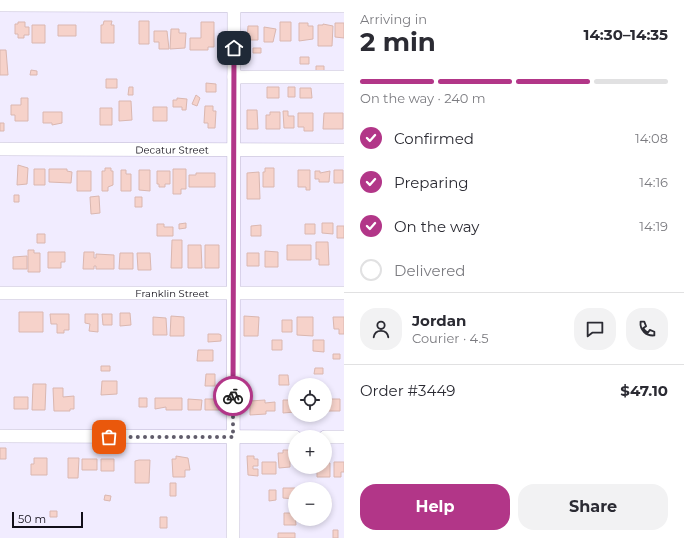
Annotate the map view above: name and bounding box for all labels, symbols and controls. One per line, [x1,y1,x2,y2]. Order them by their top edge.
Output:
text: Arriving in [360,11,427,27]
text: 14:30–14:35 [584,25,668,44]
text: 2 min [360,26,436,58]
pin [217,31,251,65]
icon: home [223,37,245,59]
text: On the way · 240 m [360,90,486,106]
icon: check [360,127,382,149]
text: Confirmed [394,129,474,148]
text: 14:08 [635,130,668,146]
street label: Decatur Street [135,143,209,157]
icon: check [360,171,382,193]
text: Preparing [394,173,469,192]
text: 14:16 [639,174,668,190]
icon: check [360,215,382,237]
text: On the way [394,217,479,236]
text: 14:19 [639,218,668,234]
text: Delivered [394,261,466,280]
street label: Franklin Street [135,287,209,300]
button: person [360,308,402,350]
button: chat [574,308,616,350]
button: phone [626,308,668,350]
text: Jordan [412,311,466,330]
text: Courier · 4.5 [412,330,489,346]
courier [213,376,253,416]
map controls [288,378,332,526]
button: locate [288,378,332,422]
text: Order #3449 [360,381,455,400]
text: $47.10 [620,381,668,400]
icon: bike [222,385,244,407]
pin [92,420,126,454]
icon: bag [98,426,120,448]
button: + [288,430,332,474]
button: − [288,482,332,526]
button: Help [360,484,510,530]
button: Share [518,484,668,530]
scale bar [12,510,83,529]
text: 50 m [18,512,46,526]

